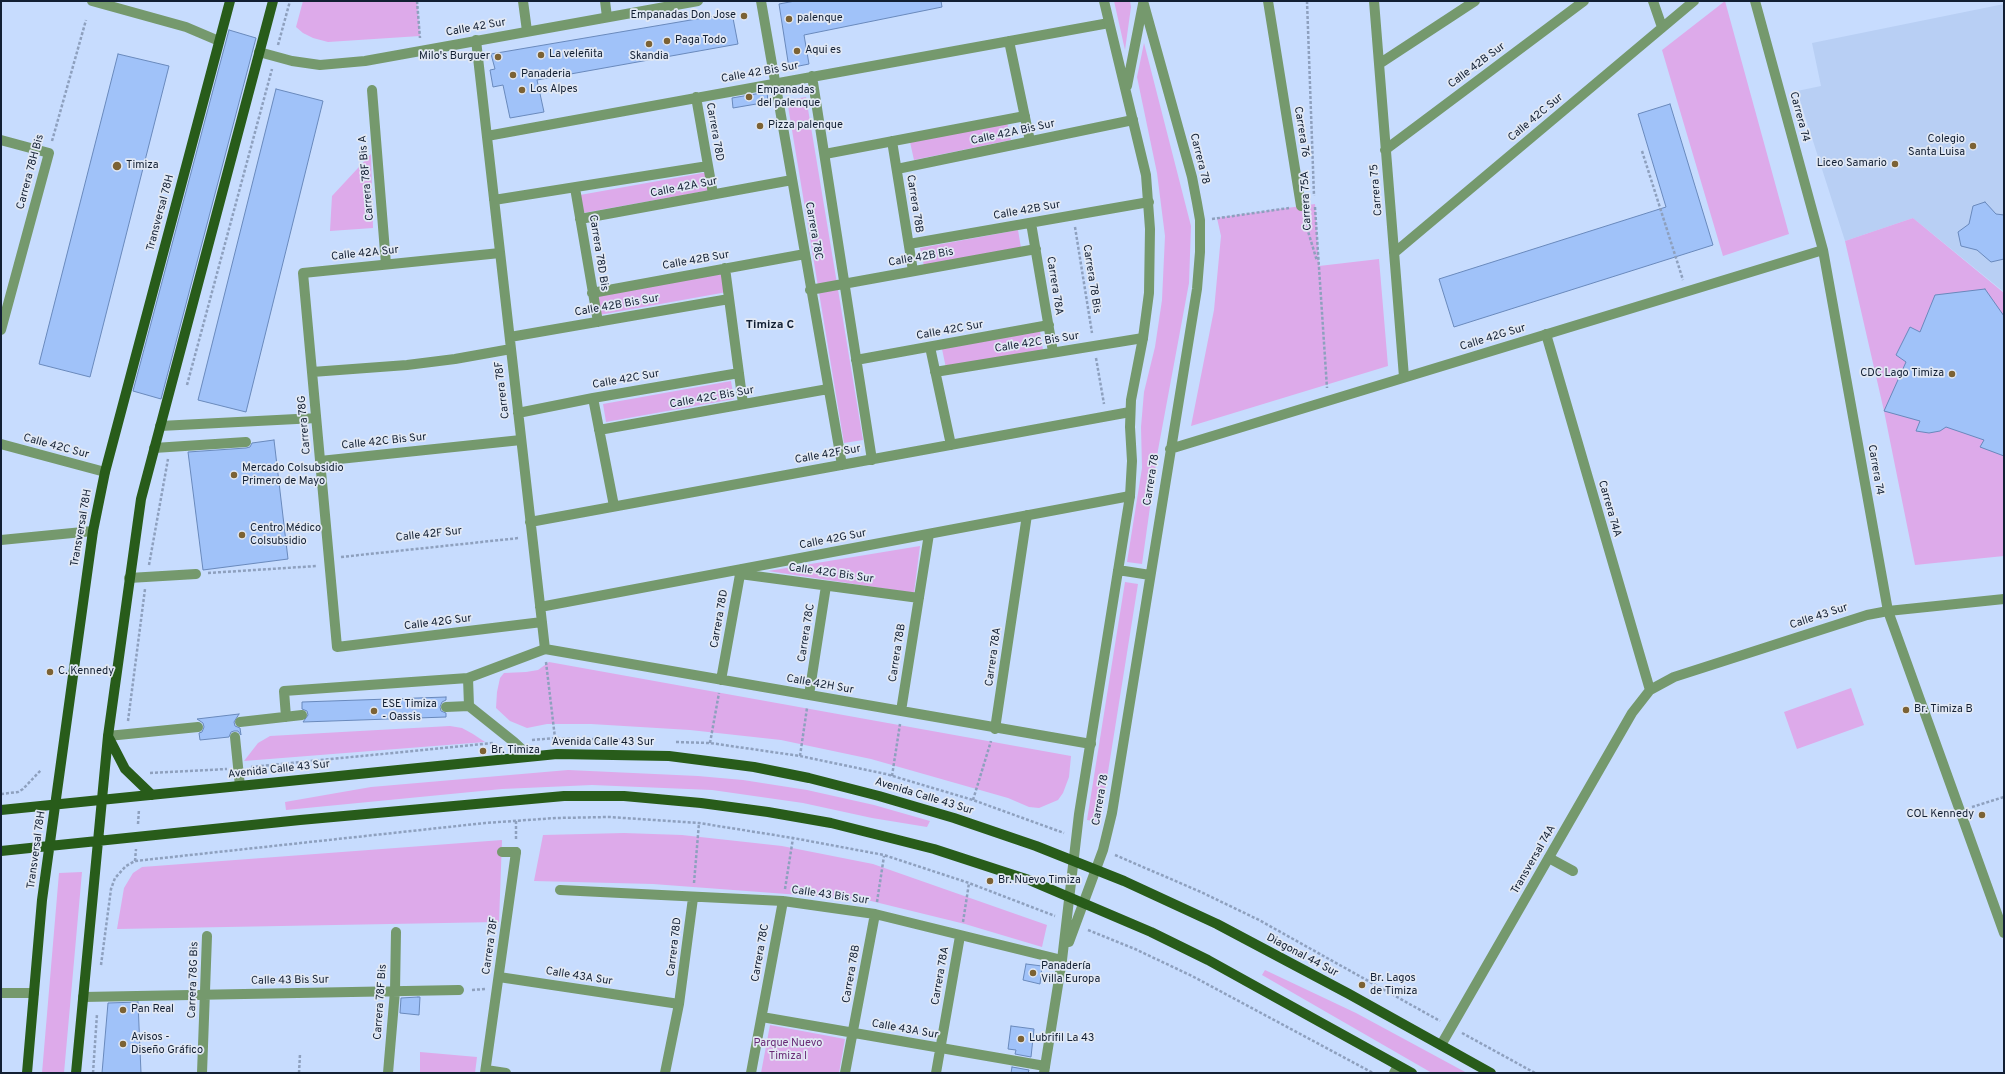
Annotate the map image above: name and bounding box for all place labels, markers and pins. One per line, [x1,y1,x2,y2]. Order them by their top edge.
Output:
place label: Empanadas Don Jose [631,9,736,23]
marker: Empanadas Don Jose [739,11,749,21]
place label: palenque [797,12,843,26]
marker: palenque [784,14,794,24]
place label: Paga Todo [675,34,726,48]
marker: Paga Todo [662,36,672,46]
marker: Skandia [644,39,654,49]
place label: Aqui es [805,44,841,58]
marker: Aqui es [792,46,802,56]
place label: La veleñita [549,48,603,62]
place label: Milo's Burguer [419,50,490,64]
marker: La veleñita [536,50,546,60]
place label: Skandia [629,50,669,64]
marker: Milo's Burguer [493,52,503,62]
place label: Panaderia [521,68,571,82]
marker: Panaderia [508,70,518,80]
place label: Los Alpes [530,83,578,97]
place label: Empanadas del palenque [757,84,820,110]
marker: Los Alpes [517,85,527,95]
marker: Empanadas del palenque [744,92,754,102]
place label: Pizza palenque [768,119,843,133]
marker: Pizza palenque [755,121,765,131]
place label: Colegio Santa Luisa [1908,133,1965,159]
marker: Colegio Santa Luisa [1968,141,1978,151]
place label: Liceo Samario [1817,157,1887,171]
place label: Timiza [126,159,159,173]
marker: Liceo Samario [1890,159,1900,169]
marker: Timiza [111,160,123,172]
place label: CDC Lago Timiza [1860,367,1944,381]
marker: CDC Lago Timiza [1947,369,1957,379]
place label: Mercado Colsubsidio Primero de Mayo [242,462,344,488]
marker: Mercado Colsubsidio Primero de Mayo [229,470,239,480]
place label: Centro Médico Colsubsidio [250,522,321,548]
marker: Centro Médico Colsubsidio [237,530,247,540]
place label: C. Kennedy [58,665,114,679]
marker: C. Kennedy [45,667,55,677]
place label: ESE Timiza - Oassis [382,698,437,724]
place label: Br. Timiza B [1914,703,1973,717]
marker: Br. Timiza B [1901,705,1911,715]
marker: ESE Timiza - Oassis [369,706,379,716]
place label: Br. Timiza [491,744,540,758]
marker: Br. Timiza [478,746,488,756]
place label: COL Kennedy [1907,808,1974,822]
marker: COL Kennedy [1977,810,1987,820]
place label: Br. Nuevo Timiza [998,874,1081,888]
marker: Br. Nuevo Timiza [985,876,995,886]
place label: Panadería Villa Europa [1041,960,1100,986]
marker: Panadería Villa Europa [1028,968,1038,978]
place label: Br. Lagos de Timiza [1370,972,1417,998]
marker: Br. Lagos de Timiza [1357,980,1367,990]
place label: Pan Real [131,1003,174,1017]
marker: Pan Real [118,1005,128,1015]
place label: Avisos - Diseño Gráfico [131,1031,203,1057]
place label: Lubrifil La 43 [1029,1032,1094,1046]
marker: Lubrifil La 43 [1016,1034,1026,1044]
marker: Avisos - Diseño Gráfico [118,1039,128,1049]

